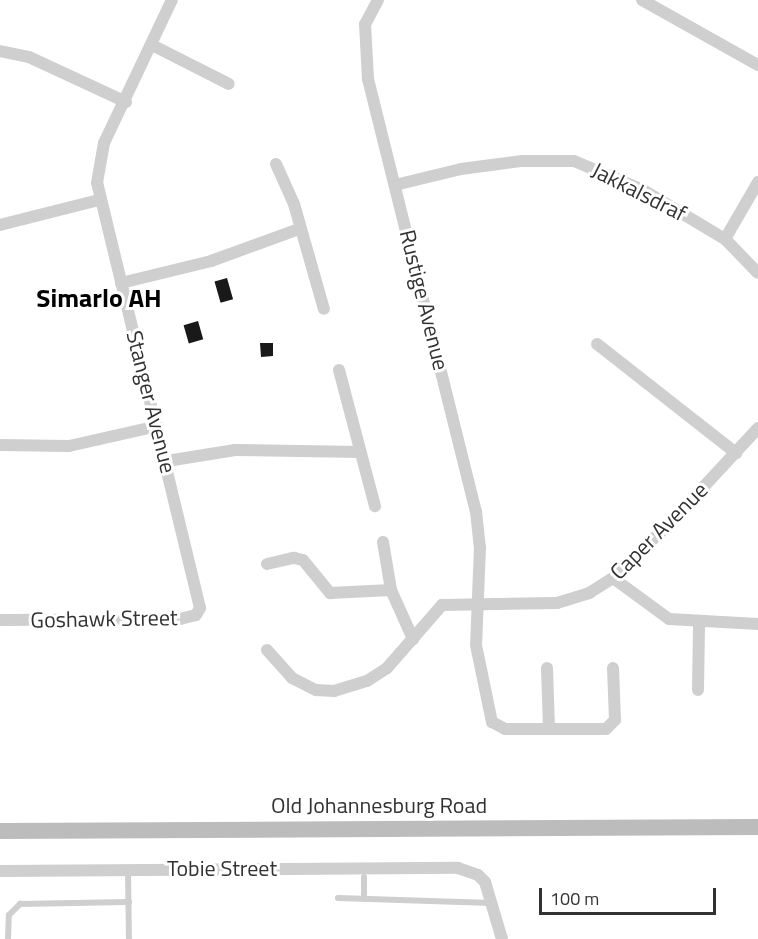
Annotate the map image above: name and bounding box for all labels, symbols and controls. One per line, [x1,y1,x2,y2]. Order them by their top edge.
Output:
street label: Jakkalsdraf [587,157,691,227]
street label: Rustige Avenue [394,227,454,373]
district label: Simarlo AH [36,282,162,314]
street label: Stanger Avenue [121,328,181,476]
street label: Caper Avenue [605,477,713,585]
street label: Goshawk Street [30,605,178,633]
street label: Old Johannesburg Road [271,793,487,819]
street label: Tobie Street [167,856,277,882]
scale bar [542,876,719,914]
text: 100 m [550,885,599,912]

